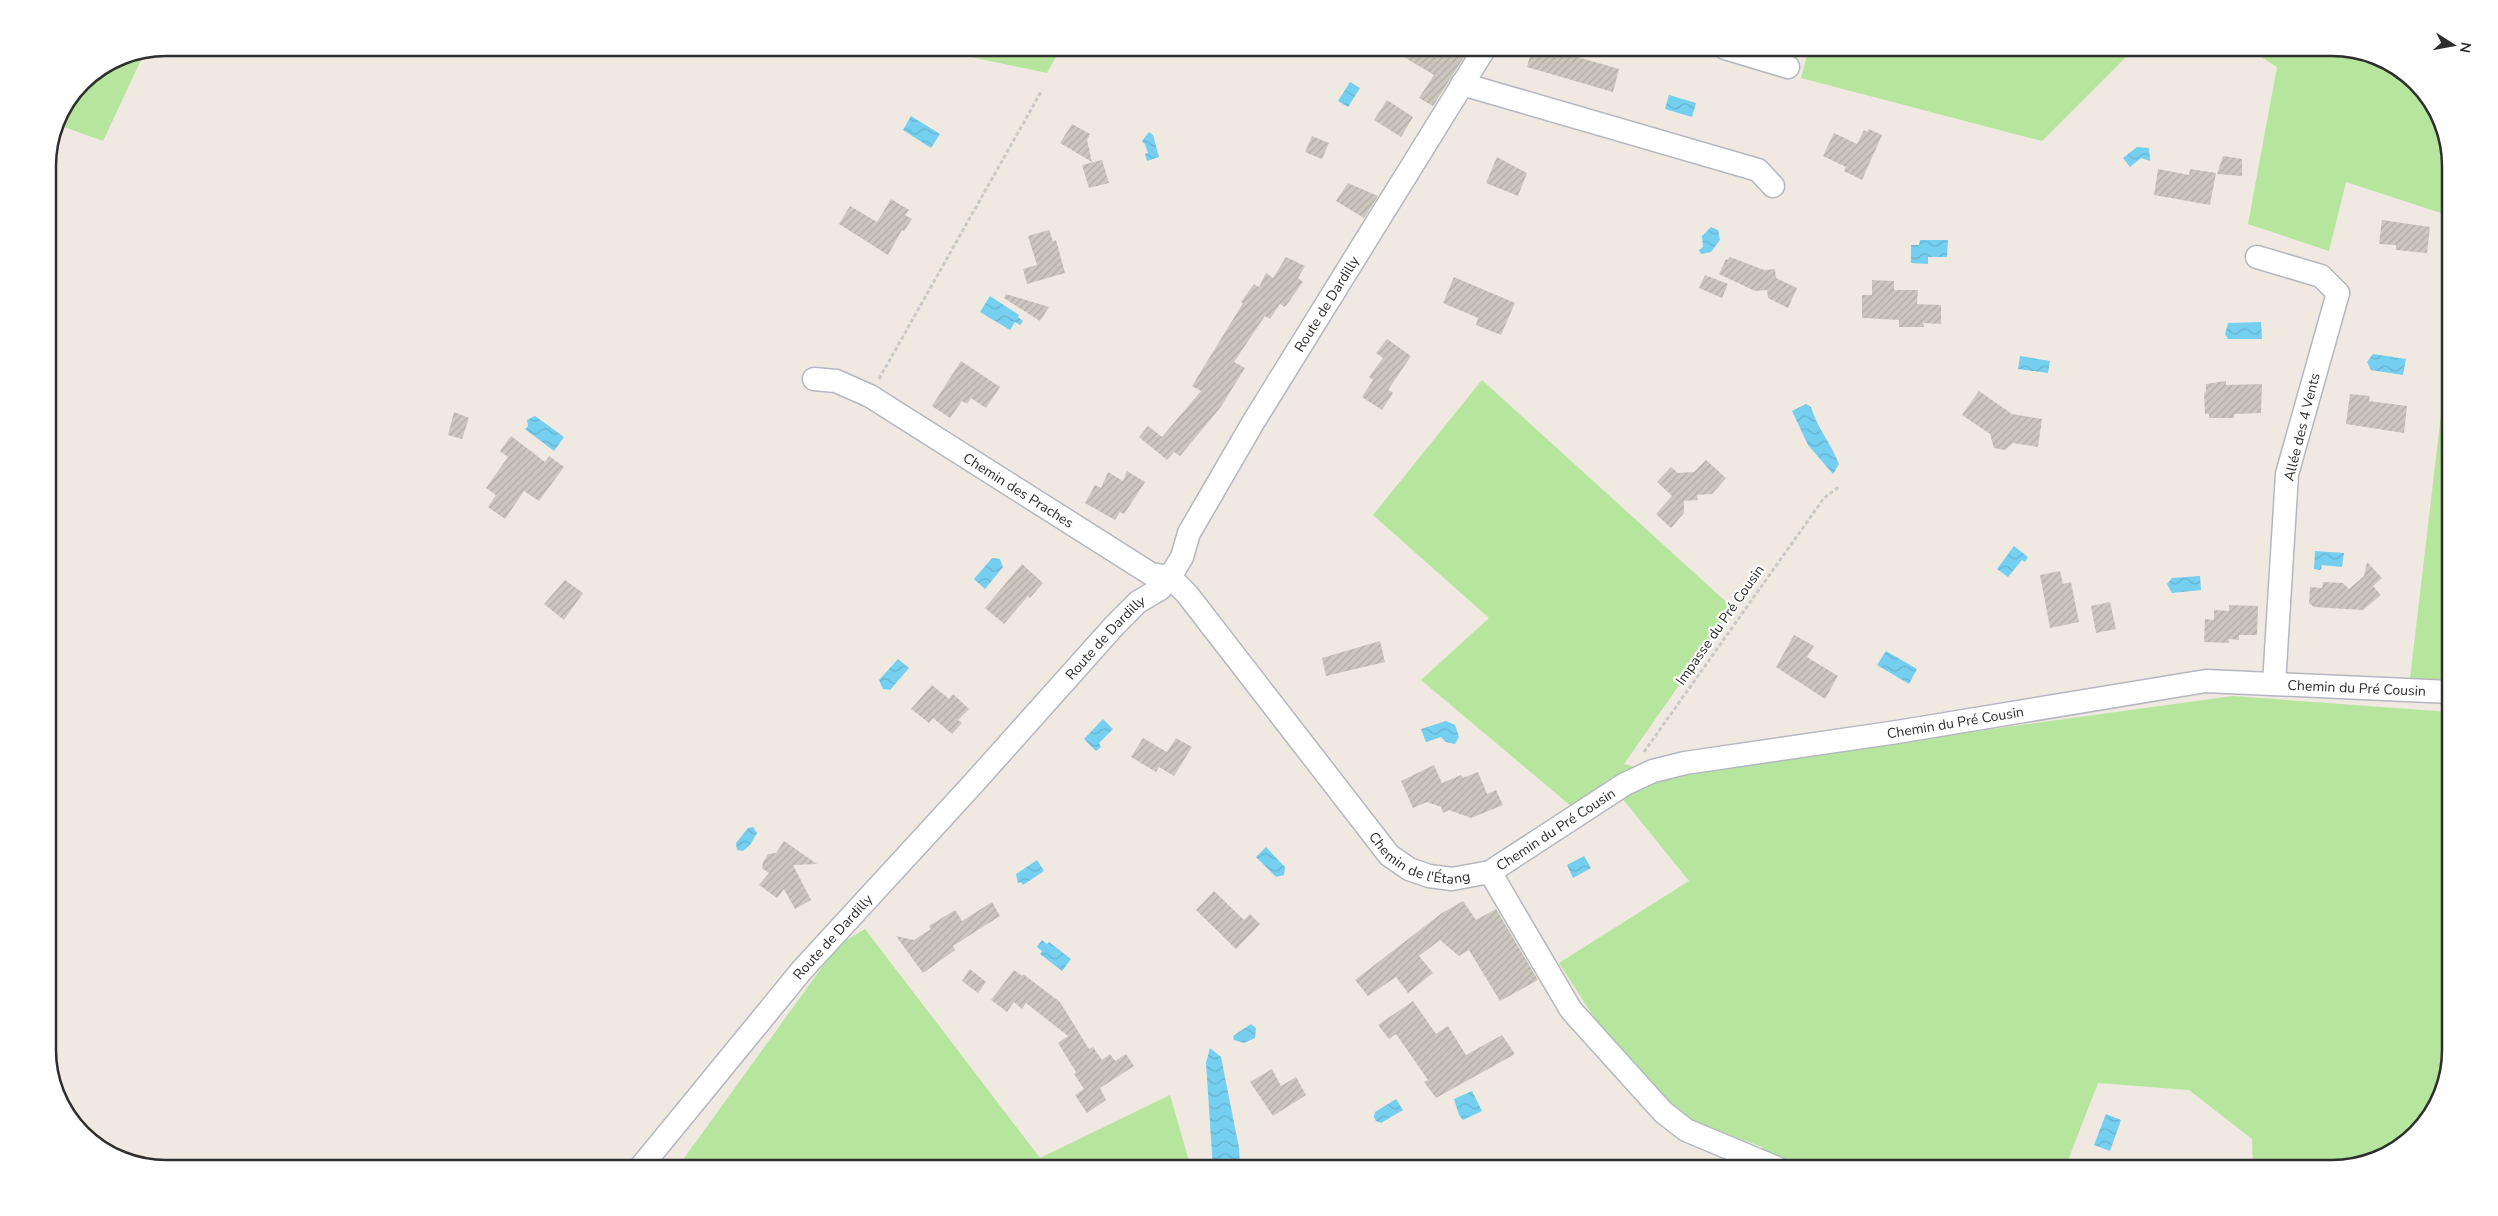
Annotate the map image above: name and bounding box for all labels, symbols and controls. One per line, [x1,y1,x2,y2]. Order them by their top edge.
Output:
north arrow [2428,20,2478,70]
text: N [2455,40,2476,54]
street label: Route de Dardilly [1290,252,1364,355]
street label: Allée des 4 Vents [2279,371,2325,483]
street label: Chemin des Praches [960,448,1078,532]
street label: Impasse du Pré Cousin [1671,561,1769,689]
street label: Route de Dardilly [1061,590,1149,684]
street label: Chemin du Pré Cousin [2287,675,2426,700]
street label: Chemin du Pré Cousin [1886,702,2025,743]
street label: Chemin du Pré Cousin [1492,783,1619,875]
street label: Chemin de l'Étang [1365,828,1472,889]
street label: Route de Dardilly [789,889,877,983]

